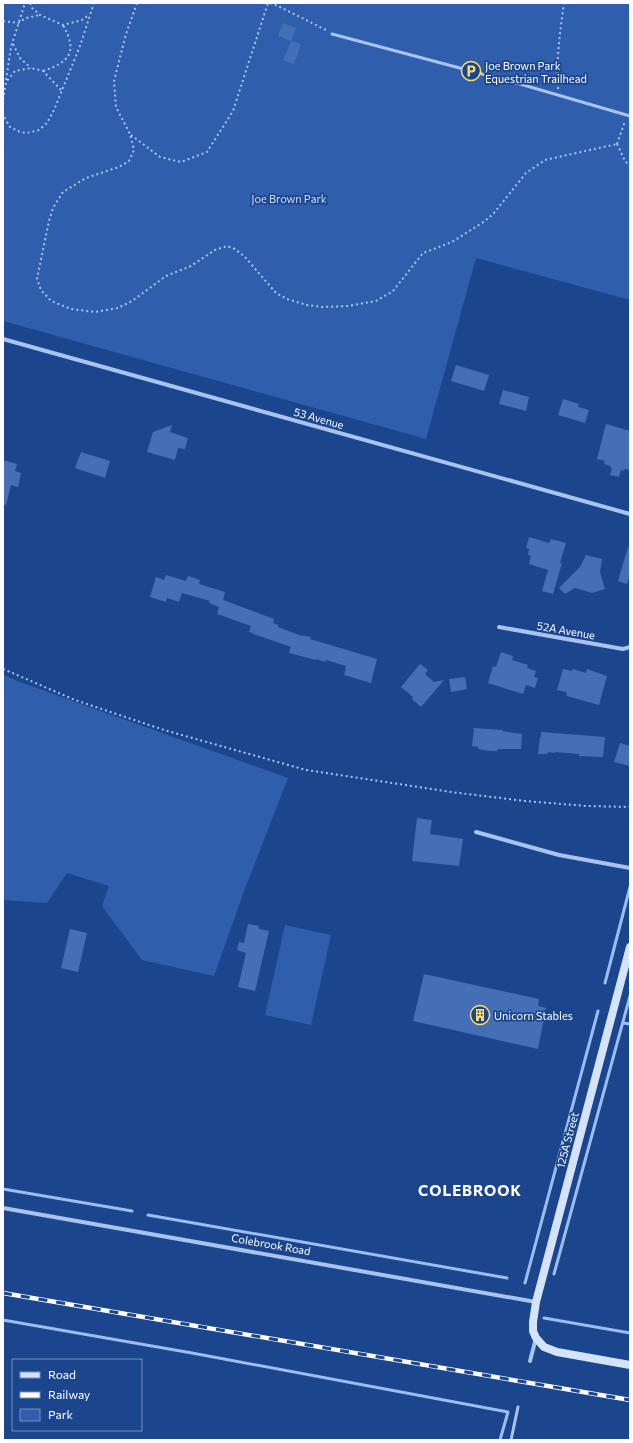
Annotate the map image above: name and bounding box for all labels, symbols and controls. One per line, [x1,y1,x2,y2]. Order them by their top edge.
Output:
place label: Joe Brown Park Equestrian Trailhead [485,59,587,85]
parking icon: Joe Brown Park Equestrian Trailhead [460,60,482,82]
park label: Joe Brown Park [251,192,327,206]
street label: 53 Avenue [293,405,346,431]
street label: 52A Avenue [536,618,596,642]
building icon: Unicorn Stables [469,1004,491,1026]
place label: Unicorn Stables [494,1009,573,1022]
street label: 125A Street [553,1110,581,1170]
district label: COLEBROOK [418,1181,522,1199]
street label: Colebrook Road [230,1231,312,1257]
legend [12,1359,142,1431]
text: Road [48,1367,76,1381]
text: Railway [48,1387,90,1401]
text: Park [48,1407,74,1421]

